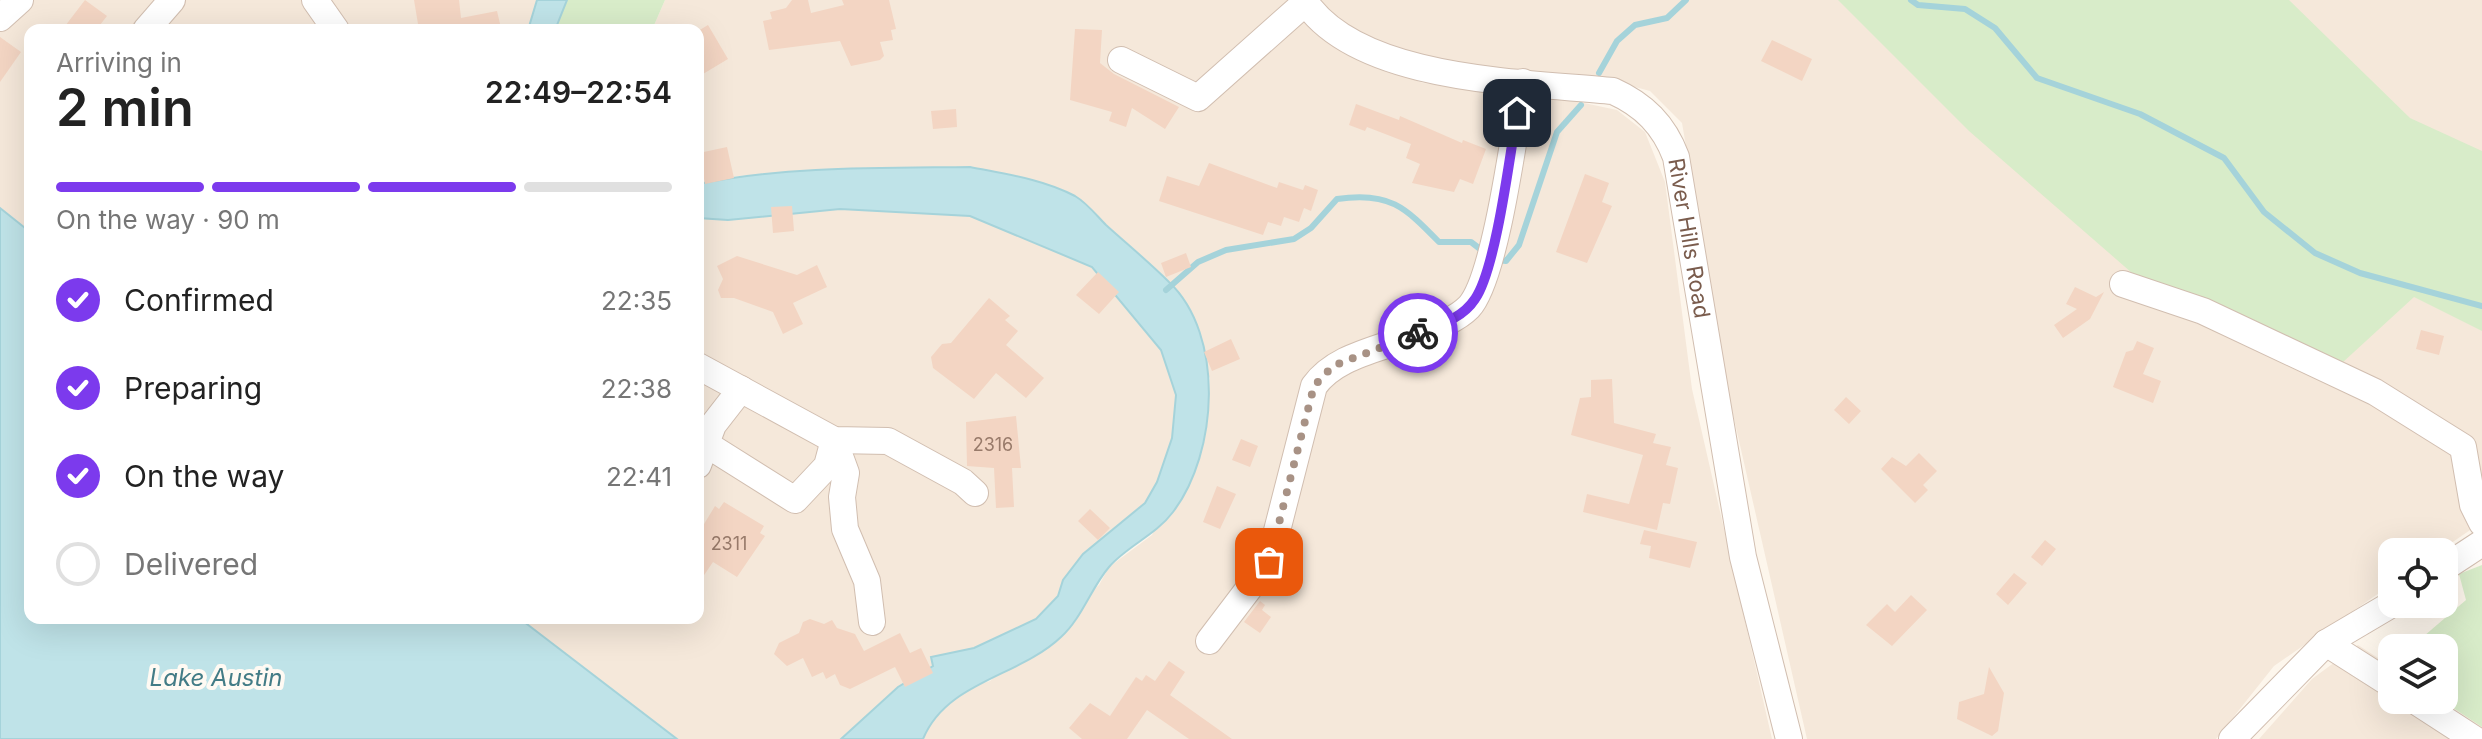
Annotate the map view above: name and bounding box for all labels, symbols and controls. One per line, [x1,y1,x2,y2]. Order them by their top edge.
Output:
text: Arriving in [56,47,182,78]
text: 22:49–22:54 [485,74,672,110]
text: 2 min [56,76,194,139]
pin [1483,79,1551,147]
icon: home [1495,91,1539,135]
street label: River Hills Road [1663,156,1716,320]
text: On the way · 90 m [56,204,280,235]
icon: check [56,278,100,322]
text: Confirmed [124,282,274,318]
text: 22:35 [601,285,672,316]
courier [1378,293,1458,373]
icon: bike [1396,311,1440,355]
icon: check [56,366,100,410]
text: Preparing [124,370,262,406]
text: 22:38 [601,373,672,404]
house number: 2316 [973,434,1013,455]
icon: check [56,454,100,498]
text: On the way [124,458,284,494]
text: 22:41 [606,461,672,492]
pin [1235,528,1303,596]
house number: 2311 [711,533,747,554]
map controls [2378,538,2458,714]
button: locate [2378,538,2458,618]
icon: bag [1247,540,1291,584]
text: Delivered [124,546,258,582]
button: layers [2378,634,2458,714]
water label: Lake Austin [150,663,282,692]

